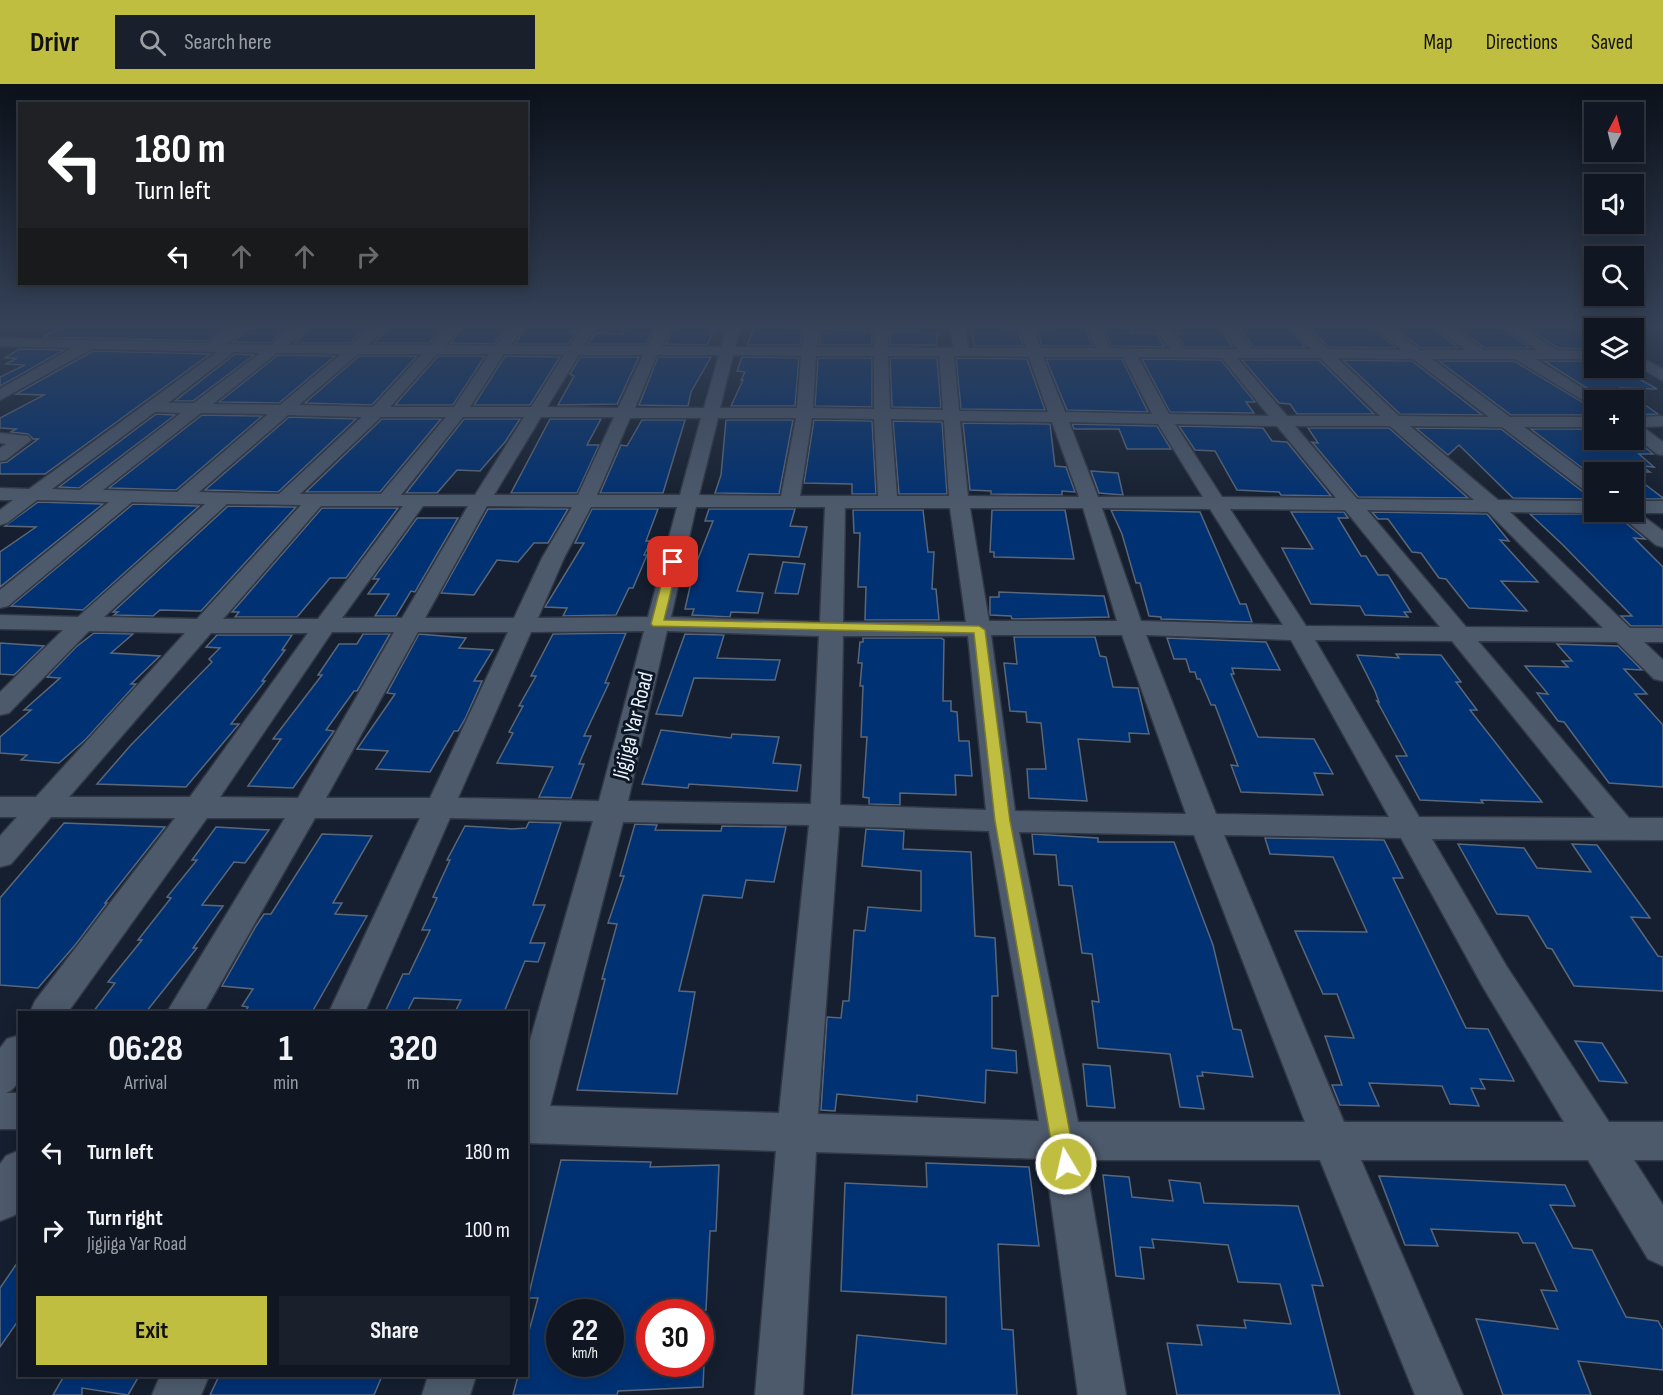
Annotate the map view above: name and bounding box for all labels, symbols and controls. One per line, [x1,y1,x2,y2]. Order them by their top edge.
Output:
search box [115,15,535,69]
text: Drivr [30,26,79,59]
icon: search [136,26,169,59]
text: Search here [184,29,272,56]
text: Map [1423,30,1453,55]
text: Directions [1486,30,1558,55]
text: Saved [1591,30,1633,55]
north arrow [1584,102,1644,162]
map controls [1584,102,1644,522]
text: 180 m [135,124,226,175]
icon: left [36,126,114,204]
button: sound [1584,174,1644,234]
text: Turn left [135,175,211,207]
icon: left [162,240,195,273]
icon: ahead [225,240,258,273]
icon: ahead [288,240,321,273]
icon: right [351,240,384,273]
button: search [1584,246,1644,306]
button: layers [1584,318,1644,378]
button: + [1584,390,1644,450]
button: − [1584,462,1644,522]
pin [647,536,698,587]
icon: arrive [656,545,689,578]
street label: Jigjiga Yar Road [607,669,660,783]
text: 06:28 [108,1028,183,1071]
text: 1 [279,1028,293,1071]
text: 320 [389,1028,438,1071]
text: Arrival [124,1071,167,1095]
text: min [273,1071,298,1095]
text: m [407,1071,420,1095]
position arrow [1034,1132,1098,1196]
icon: left [36,1136,69,1169]
text: Turn left [87,1139,153,1166]
text: 180 m [465,1139,510,1166]
text: Turn right [87,1205,163,1232]
icon: right [36,1214,69,1247]
text: 100 m [465,1217,510,1244]
text: Jigjiga Yar Road [87,1232,187,1256]
button: Exit [36,1296,267,1365]
button: Share [279,1296,510,1365]
speed limit sign: 30 [636,1299,714,1377]
text: 22 [572,1313,598,1349]
text: km/h [572,1344,598,1363]

